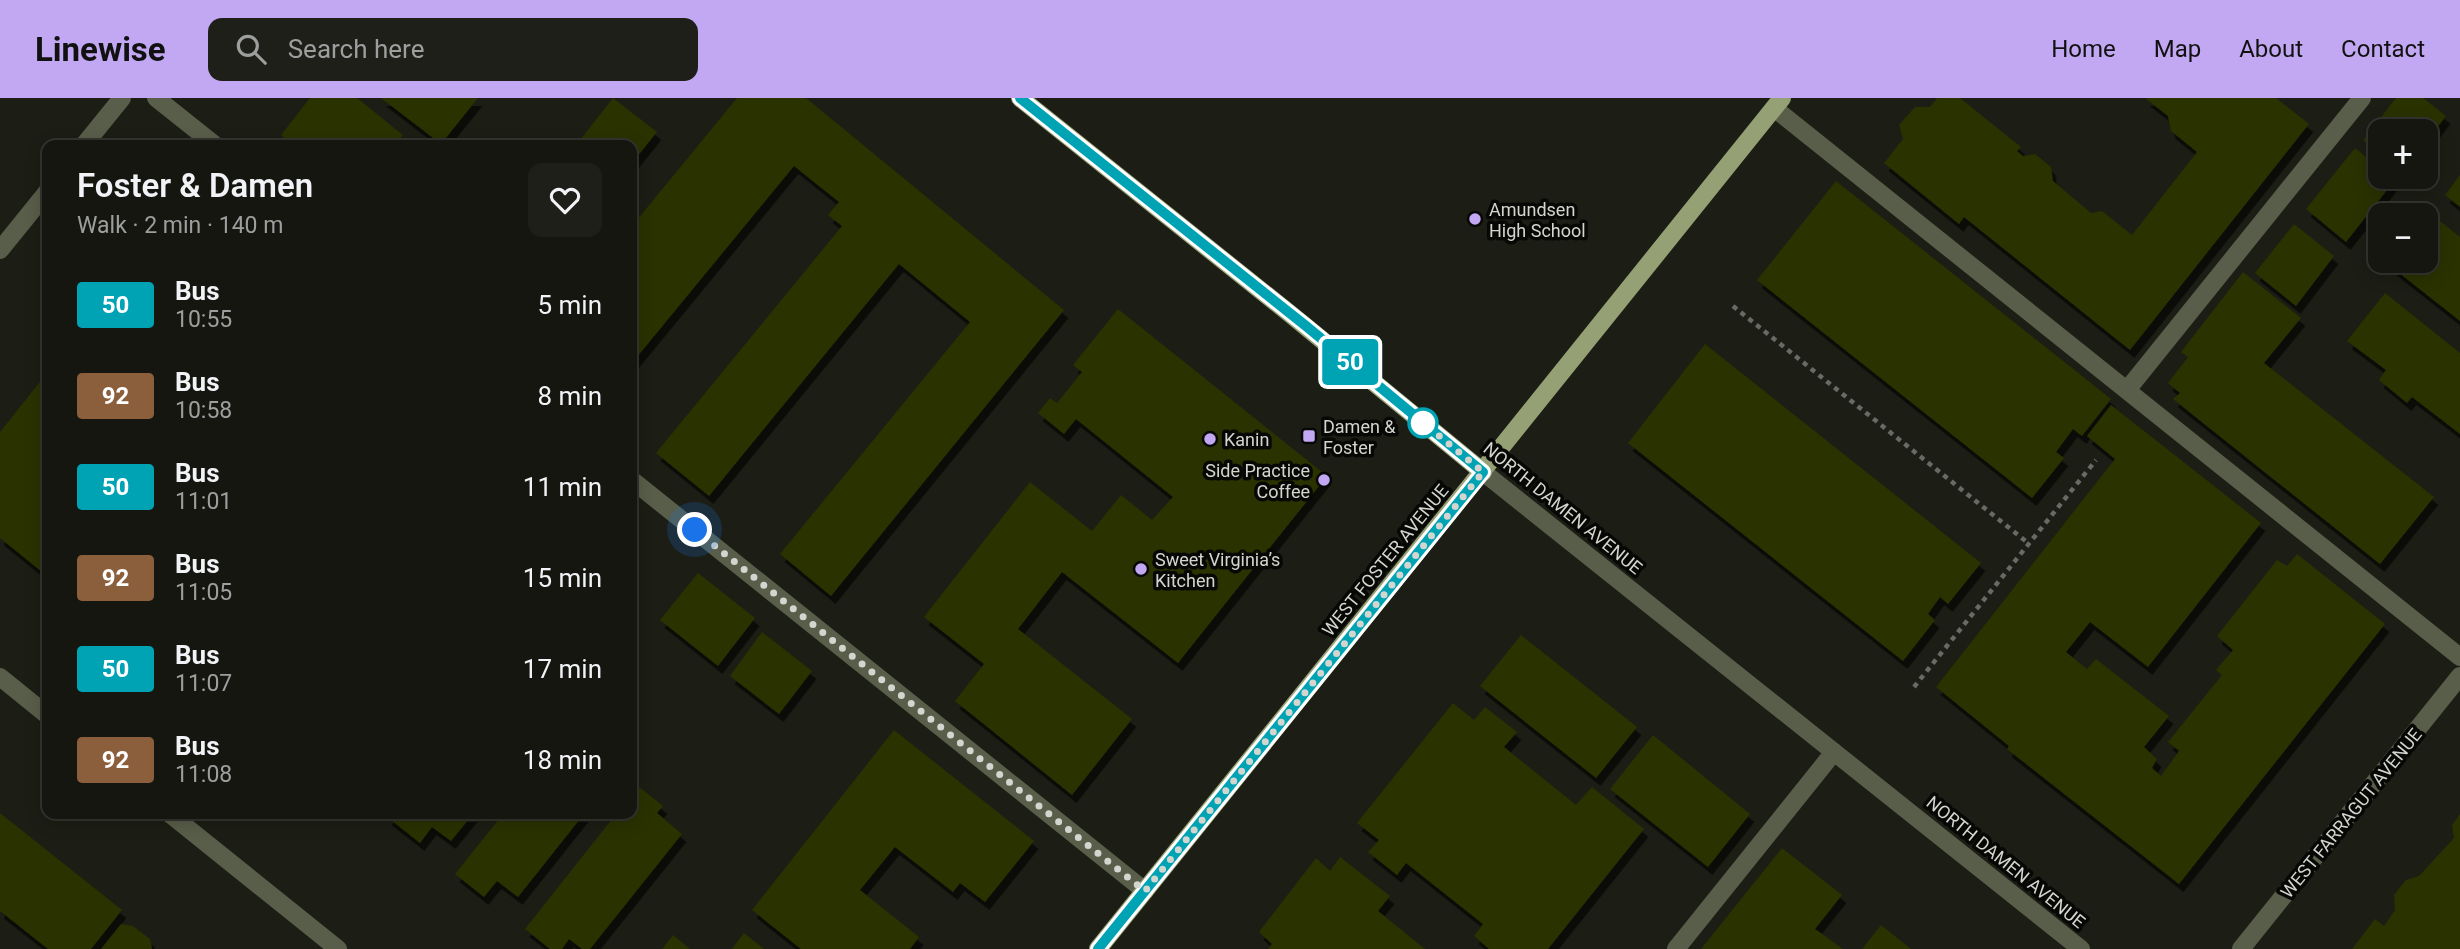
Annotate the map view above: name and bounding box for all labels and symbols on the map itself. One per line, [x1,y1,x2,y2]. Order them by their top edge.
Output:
place label: Amundsen High School [1489,199,1586,241]
marker: Amundsen High School [1467,211,1483,227]
line badge: 50 [1318,339,1382,385]
unlabelled marker [1408,408,1438,438]
place label: Damen & Foster [1323,416,1396,458]
marker: Damen & Foster [1301,428,1317,444]
place label: Kanin [1224,429,1269,450]
marker: Kanin [1202,431,1218,447]
street label: NORTH DAMEN AVENUE [1480,438,1646,578]
place label: Side Practice Coffee [1205,460,1310,502]
marker: Side Practice Coffee [1316,472,1332,488]
street label: WEST FOSTER AVENUE [1317,480,1453,640]
your location [677,512,712,547]
place label: Sweet Virginia’s Kitchen [1155,549,1280,591]
marker: Sweet Virginia’s Kitchen [1133,561,1149,577]
street label: WEST FARRAGUT AVENUE [2276,724,2426,902]
street label: NORTH DAMEN AVENUE [1923,792,2089,932]

